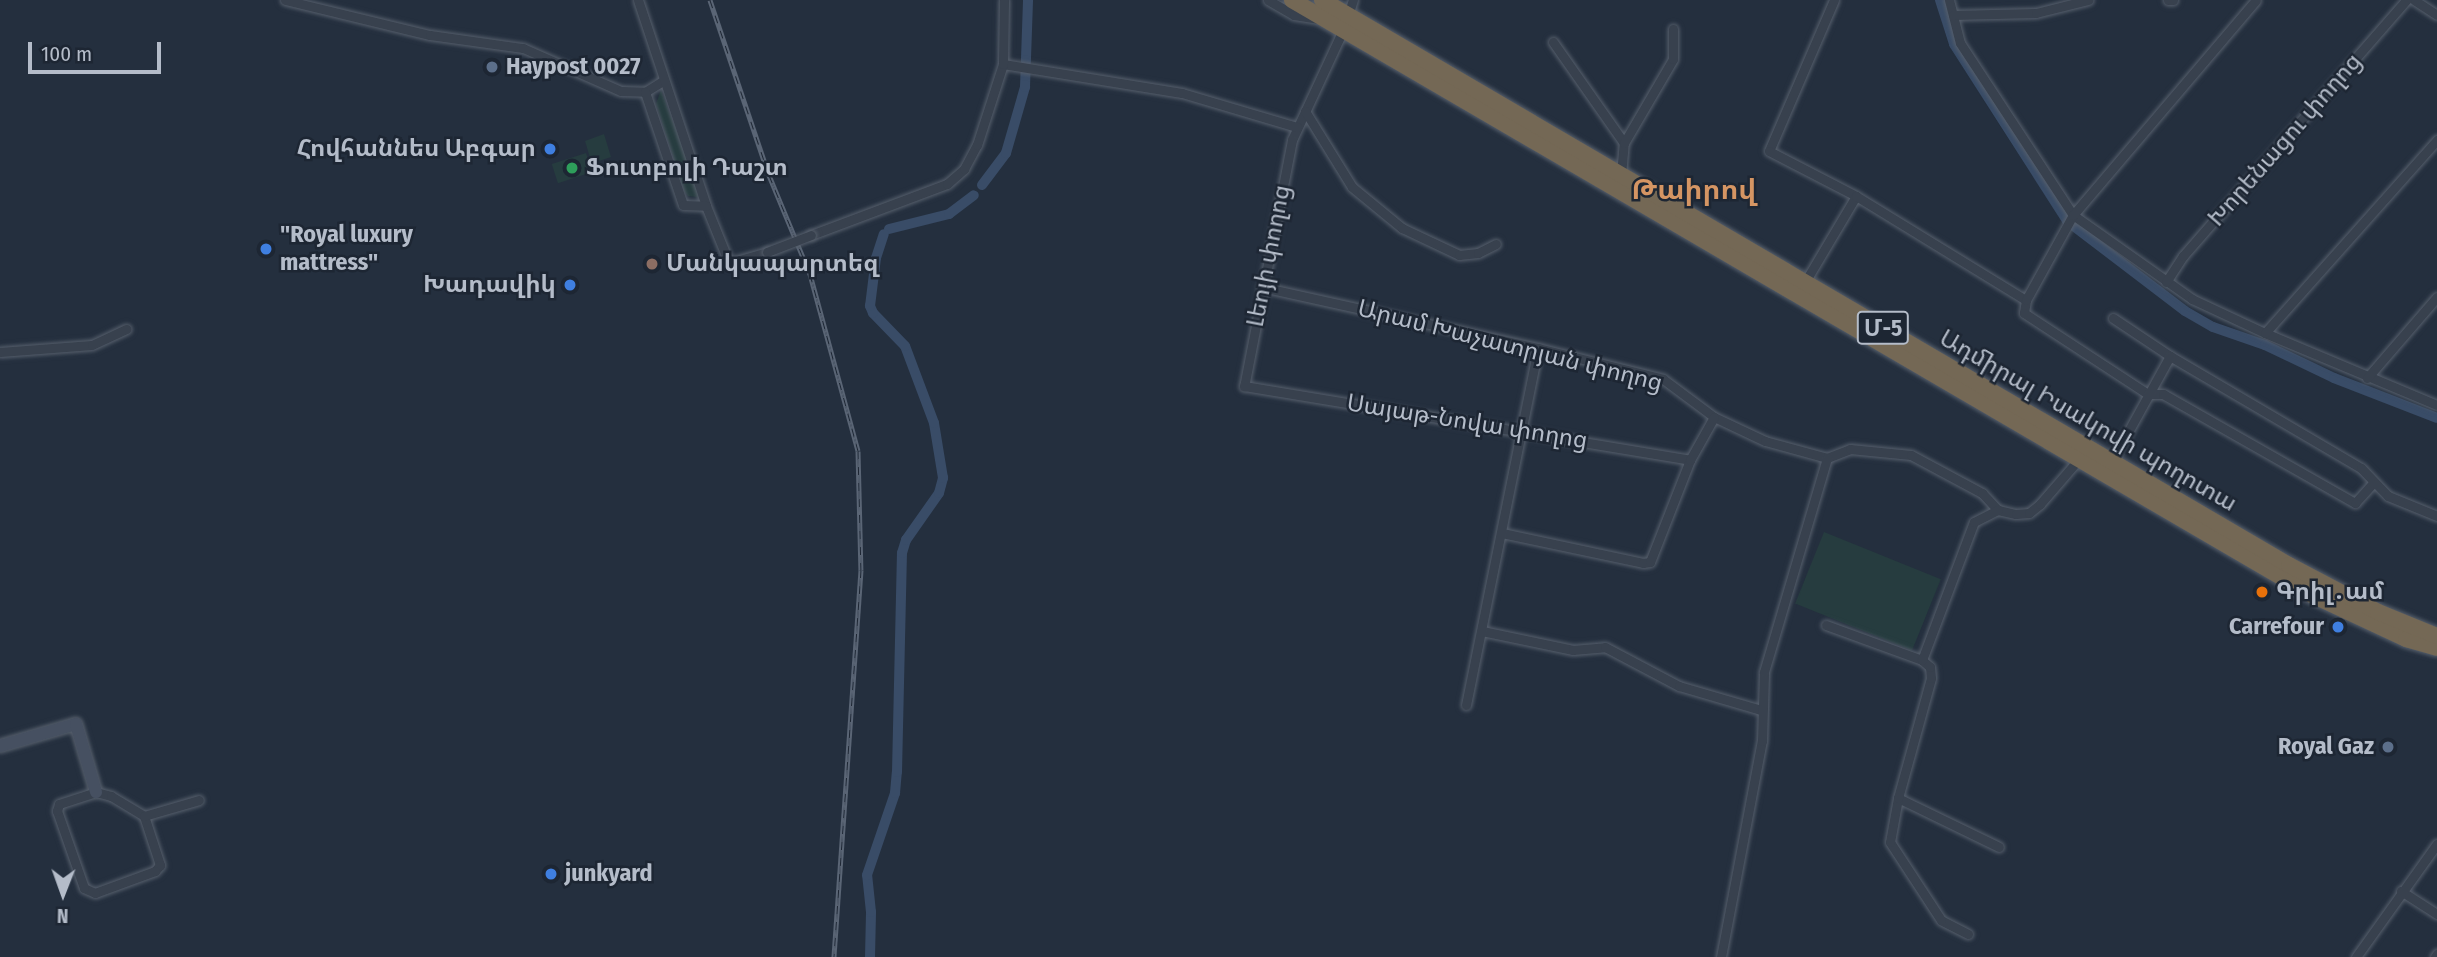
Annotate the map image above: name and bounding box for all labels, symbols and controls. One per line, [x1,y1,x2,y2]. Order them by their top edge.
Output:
scale bar [32,28,164,72]
text: 100 m [41,41,92,67]
street label: Խորենացու փողոց [2202,48,2368,232]
place label: Haypost 0027 [506,53,640,81]
marker: Haypost 0027 [484,59,500,75]
place label: Հովհաննես Աբգար [297,135,536,163]
marker: Հովհաննես Աբգար [542,141,558,157]
place label: Ֆուտբոլի Դաշտ [586,154,788,182]
marker: Ֆուտբոլի Դաշտ [564,160,580,176]
district label: Թաիրով [1631,173,1757,207]
street label: Լեոյի փողոց [1241,183,1297,329]
place label: "Royal luxury mattress" [280,221,413,277]
marker: "Royal luxury mattress" [258,241,274,257]
place label: Մանկապարտեզ [666,250,879,278]
marker: Մանկապարտեզ [644,256,660,272]
place label: Խադավիկ [423,271,556,299]
marker: Խադավիկ [562,277,578,293]
street label: Արամ Խաչատրյան փողոց [1354,294,1666,398]
road number: Մ-5 [1857,308,1909,348]
street label: Ադմիրալ Իսակովի պողոտա [1934,324,2242,518]
street label: Սայաթ-Նովա փողոց [1345,389,1589,455]
place label: Գրիլ․ամ [2276,578,2384,606]
marker: Գրիլ․ամ [2254,584,2270,600]
place label: Carrefour [2229,613,2324,641]
marker: Carrefour [2330,619,2346,635]
place label: Royal Gaz [2278,733,2374,761]
marker: Royal Gaz [2380,739,2396,755]
north arrow [28,859,98,929]
place label: junkyard [565,860,653,888]
marker: junkyard [543,866,559,882]
text: N [57,904,69,927]

